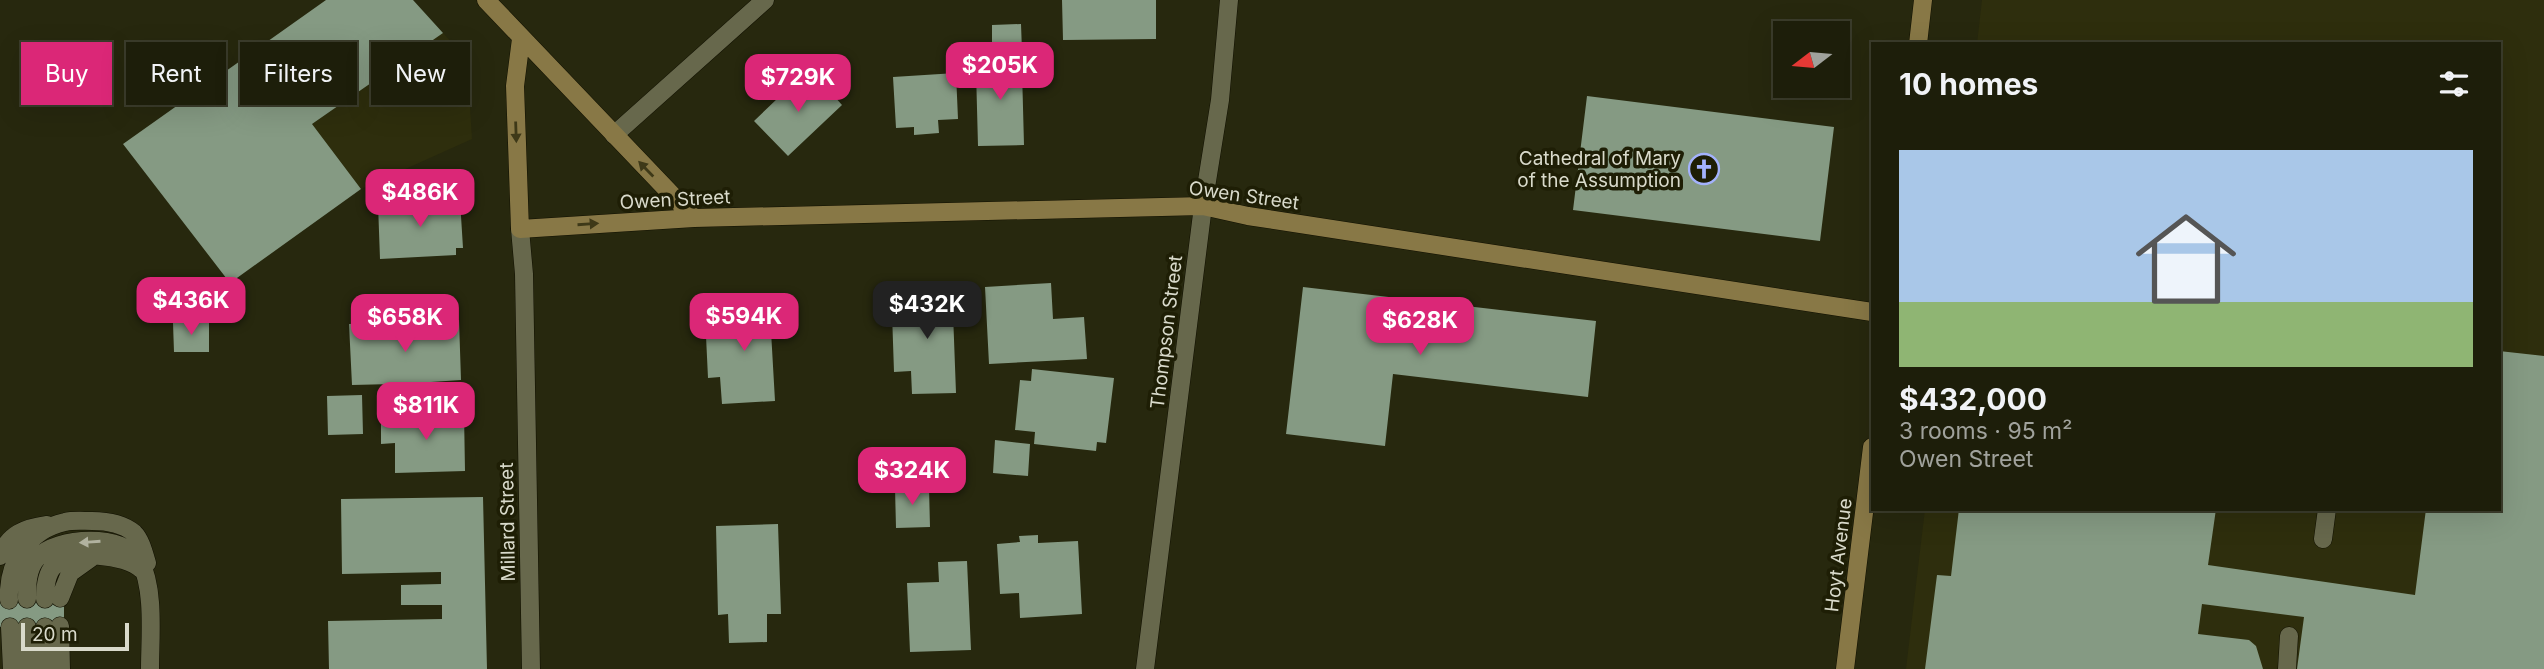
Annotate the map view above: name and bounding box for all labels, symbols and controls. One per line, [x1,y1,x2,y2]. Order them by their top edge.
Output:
north arrow [1773,21,1850,98]
map controls [1773,21,1850,98]
chip: Buy [21,42,112,105]
chip: Rent [126,42,226,105]
chip: Filters [240,42,357,105]
chip: New [371,42,470,105]
pin: $205K [951,42,1049,102]
text: $205K [962,51,1038,79]
pin: $729K [749,54,847,114]
text: $729K [761,63,835,91]
icon: filters [2435,65,2473,103]
text: 10 homes [1899,66,2038,102]
one-way arrow [511,121,522,143]
place label: Cathedral of Mary of the Assumption [1517,147,1681,192]
church icon: Cathedral of Mary of the Assumption [1687,152,1721,186]
one-way arrow [639,161,655,178]
pin: $486K [371,170,469,229]
street label: Owen Street [1187,176,1300,215]
text: $486K [381,178,459,206]
street label: Owen Street [619,185,731,214]
icon: home [2123,196,2249,322]
one-way arrow [577,219,599,230]
street label: Thompson Street [1146,254,1187,410]
pin: $436K [142,278,240,337]
pin: $432K [878,282,976,341]
text: $436K [153,286,229,314]
text: $432K [889,290,965,318]
pin: $658K [356,294,454,354]
pin: $594K [695,294,793,353]
pin: $628K [1371,298,1469,357]
text: $594K [706,302,782,330]
text: $658K [367,303,443,331]
text: $628K [1382,306,1458,334]
text: $432,000 [1899,381,2047,417]
pin: $811K [377,382,475,442]
text: $811K [393,391,459,419]
text: 3 rooms · 95 m² [1899,417,2072,445]
text: Owen Street [1899,445,2033,473]
pin: $324K [863,448,961,507]
text: $324K [874,456,950,484]
street label: Millard Street [495,462,520,582]
street label: Hoyt Avenue [1820,497,1857,613]
one-way arrow [79,537,101,548]
scale bar [21,620,130,652]
text: 20 m [32,623,78,646]

